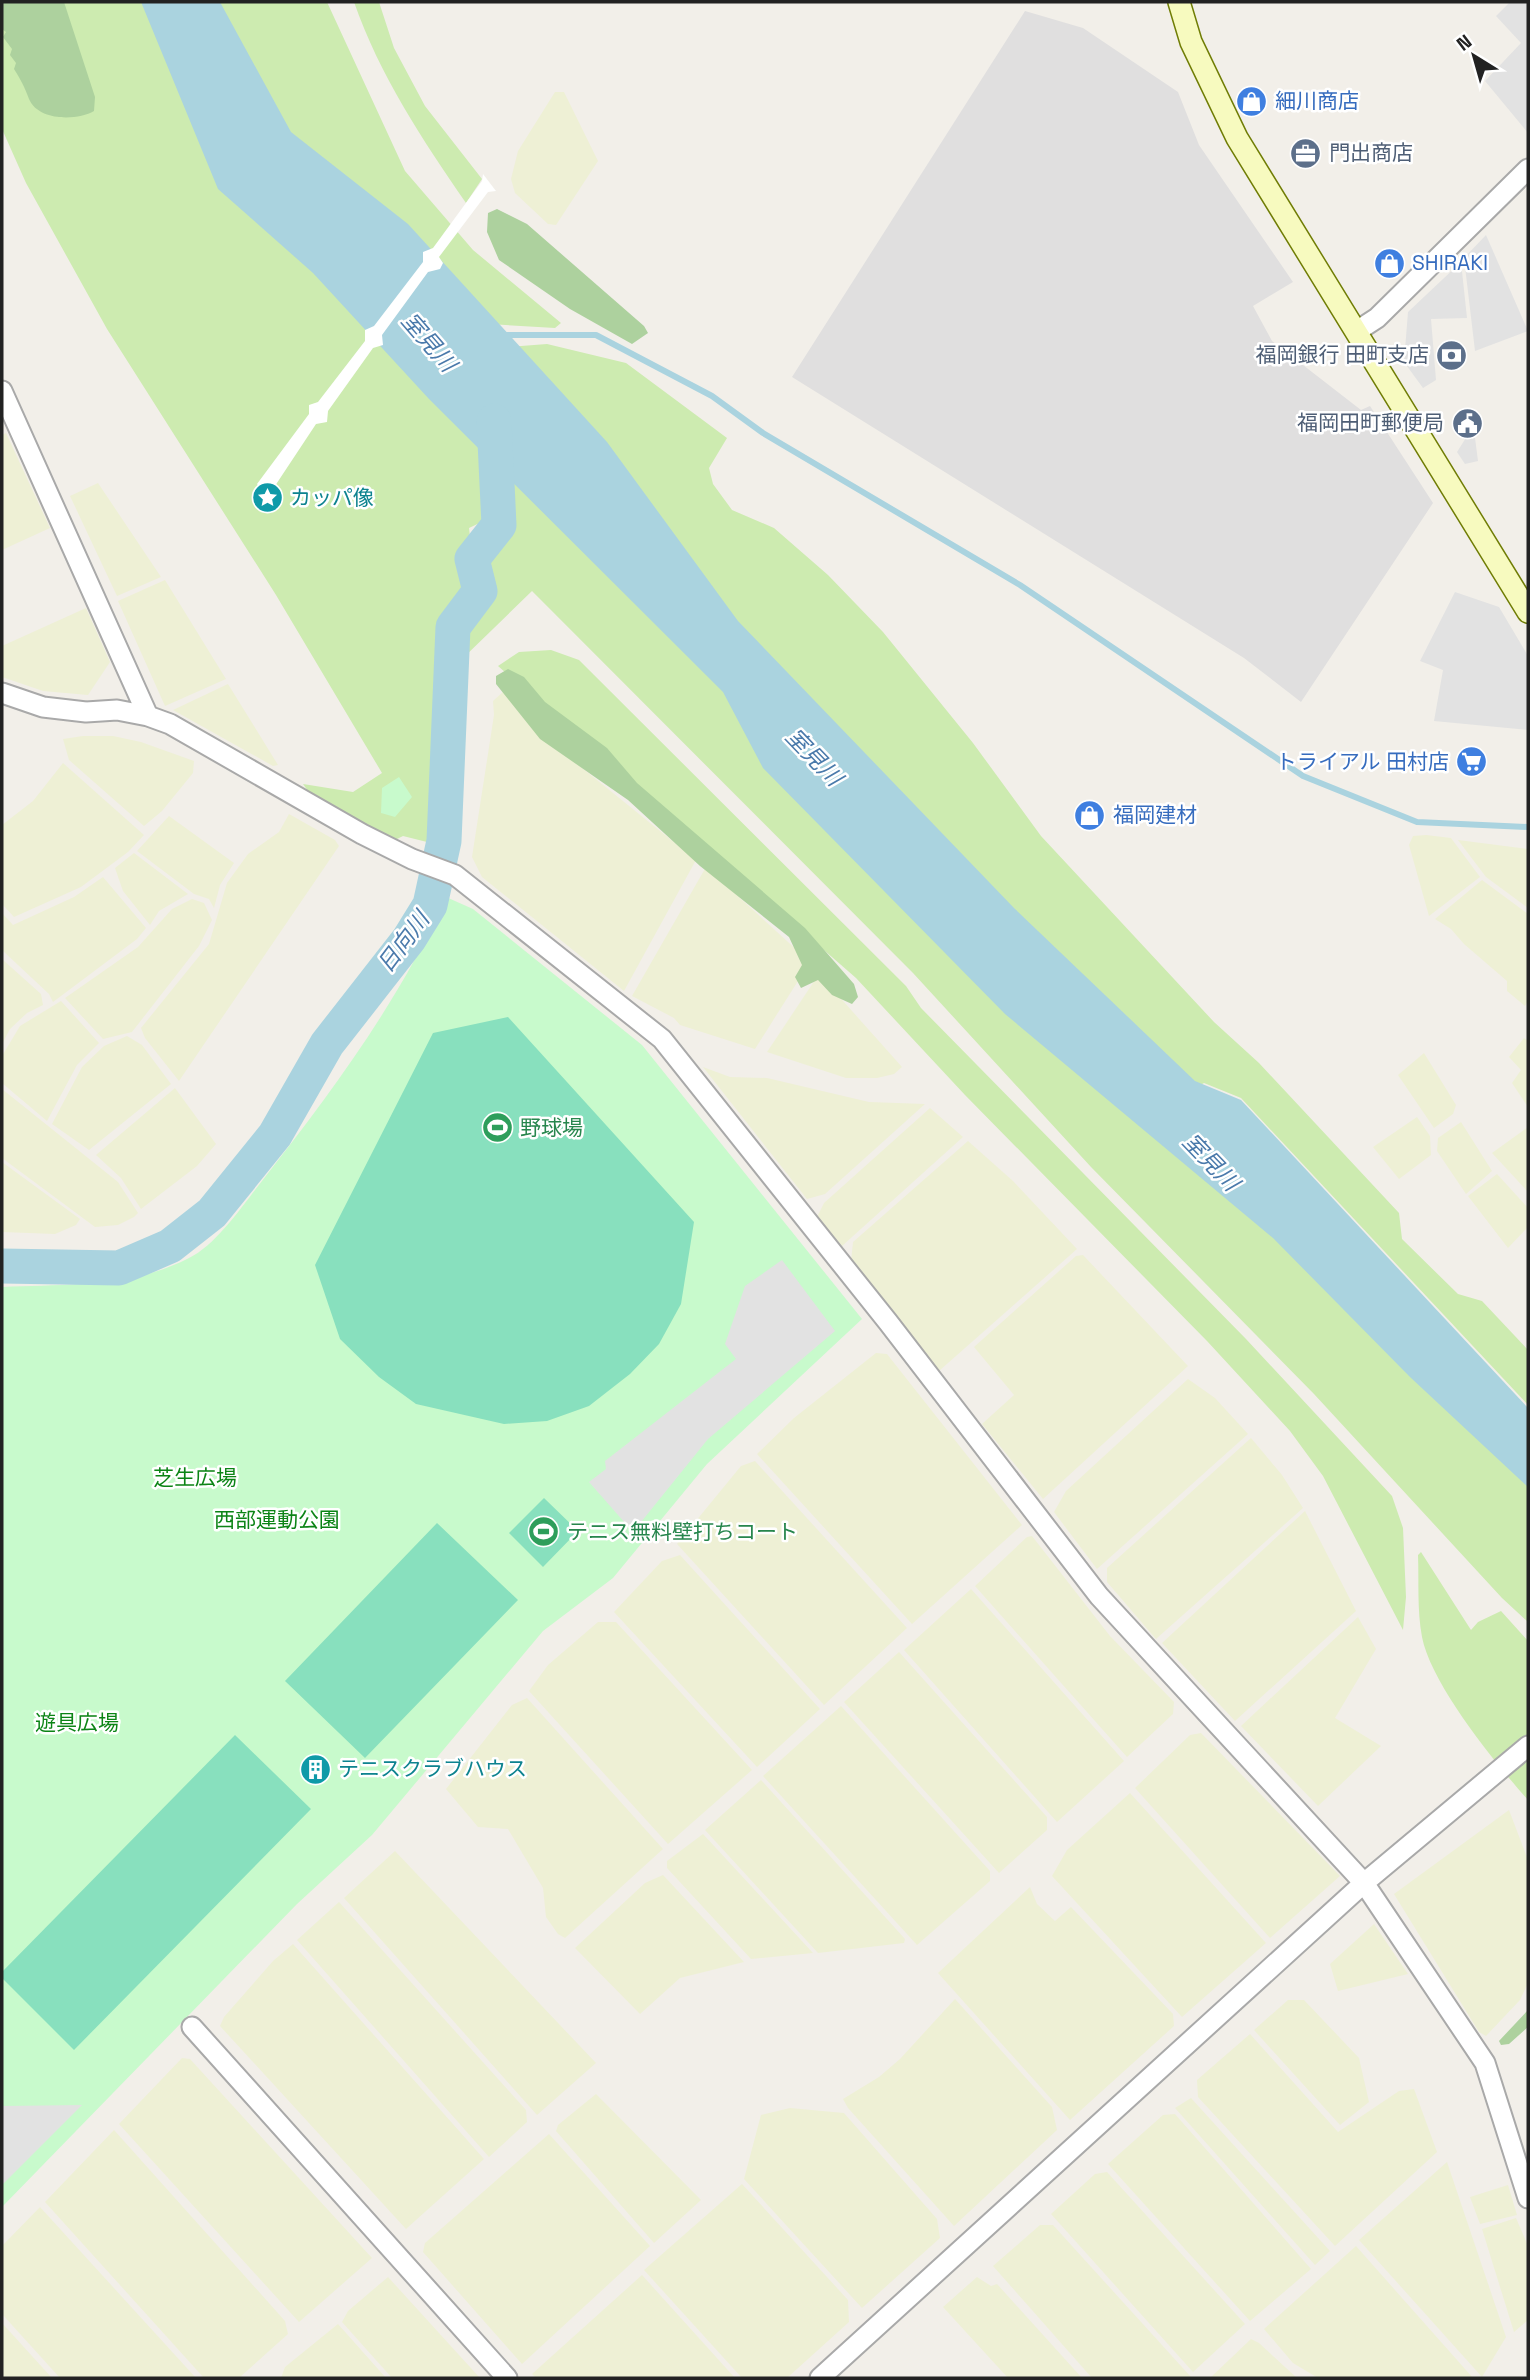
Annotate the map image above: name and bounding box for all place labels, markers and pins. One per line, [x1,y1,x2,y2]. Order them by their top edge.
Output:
shop icon: 細川商店 [1235,84,1269,118]
place label: 細川商店 [1275,87,1359,114]
office icon: 門出商店 [1289,136,1323,170]
place label: 門出商店 [1329,139,1413,166]
shop icon: SHIRAKI [1372,246,1406,280]
place label: SHIRAKI [1412,249,1488,276]
bank icon: 福岡銀行 田町支店 [1435,338,1469,372]
place label: 福岡銀行 田町支店 [1256,341,1429,368]
public building icon: 福岡田町郵便局 [1450,406,1484,440]
place label: 福岡田町郵便局 [1297,409,1444,436]
place icon: カッパ像 [250,481,284,515]
place label: カッパ像 [290,484,374,511]
supermarket icon: トライアル 田村店 [1455,745,1489,779]
place label: トライアル 田村店 [1276,748,1449,775]
shop icon: 福岡建材 [1073,798,1107,832]
place label: 福岡建材 [1113,801,1197,828]
sports icon: 野球場 [480,1111,514,1145]
place label: 野球場 [520,1114,583,1141]
sports icon: テニス無料壁打ちコート [527,1515,561,1549]
place label: テニス無料壁打ちコート [567,1518,798,1545]
building icon: テニスクラブハウス [298,1752,332,1786]
place label: テニスクラブハウス [338,1755,527,1782]

